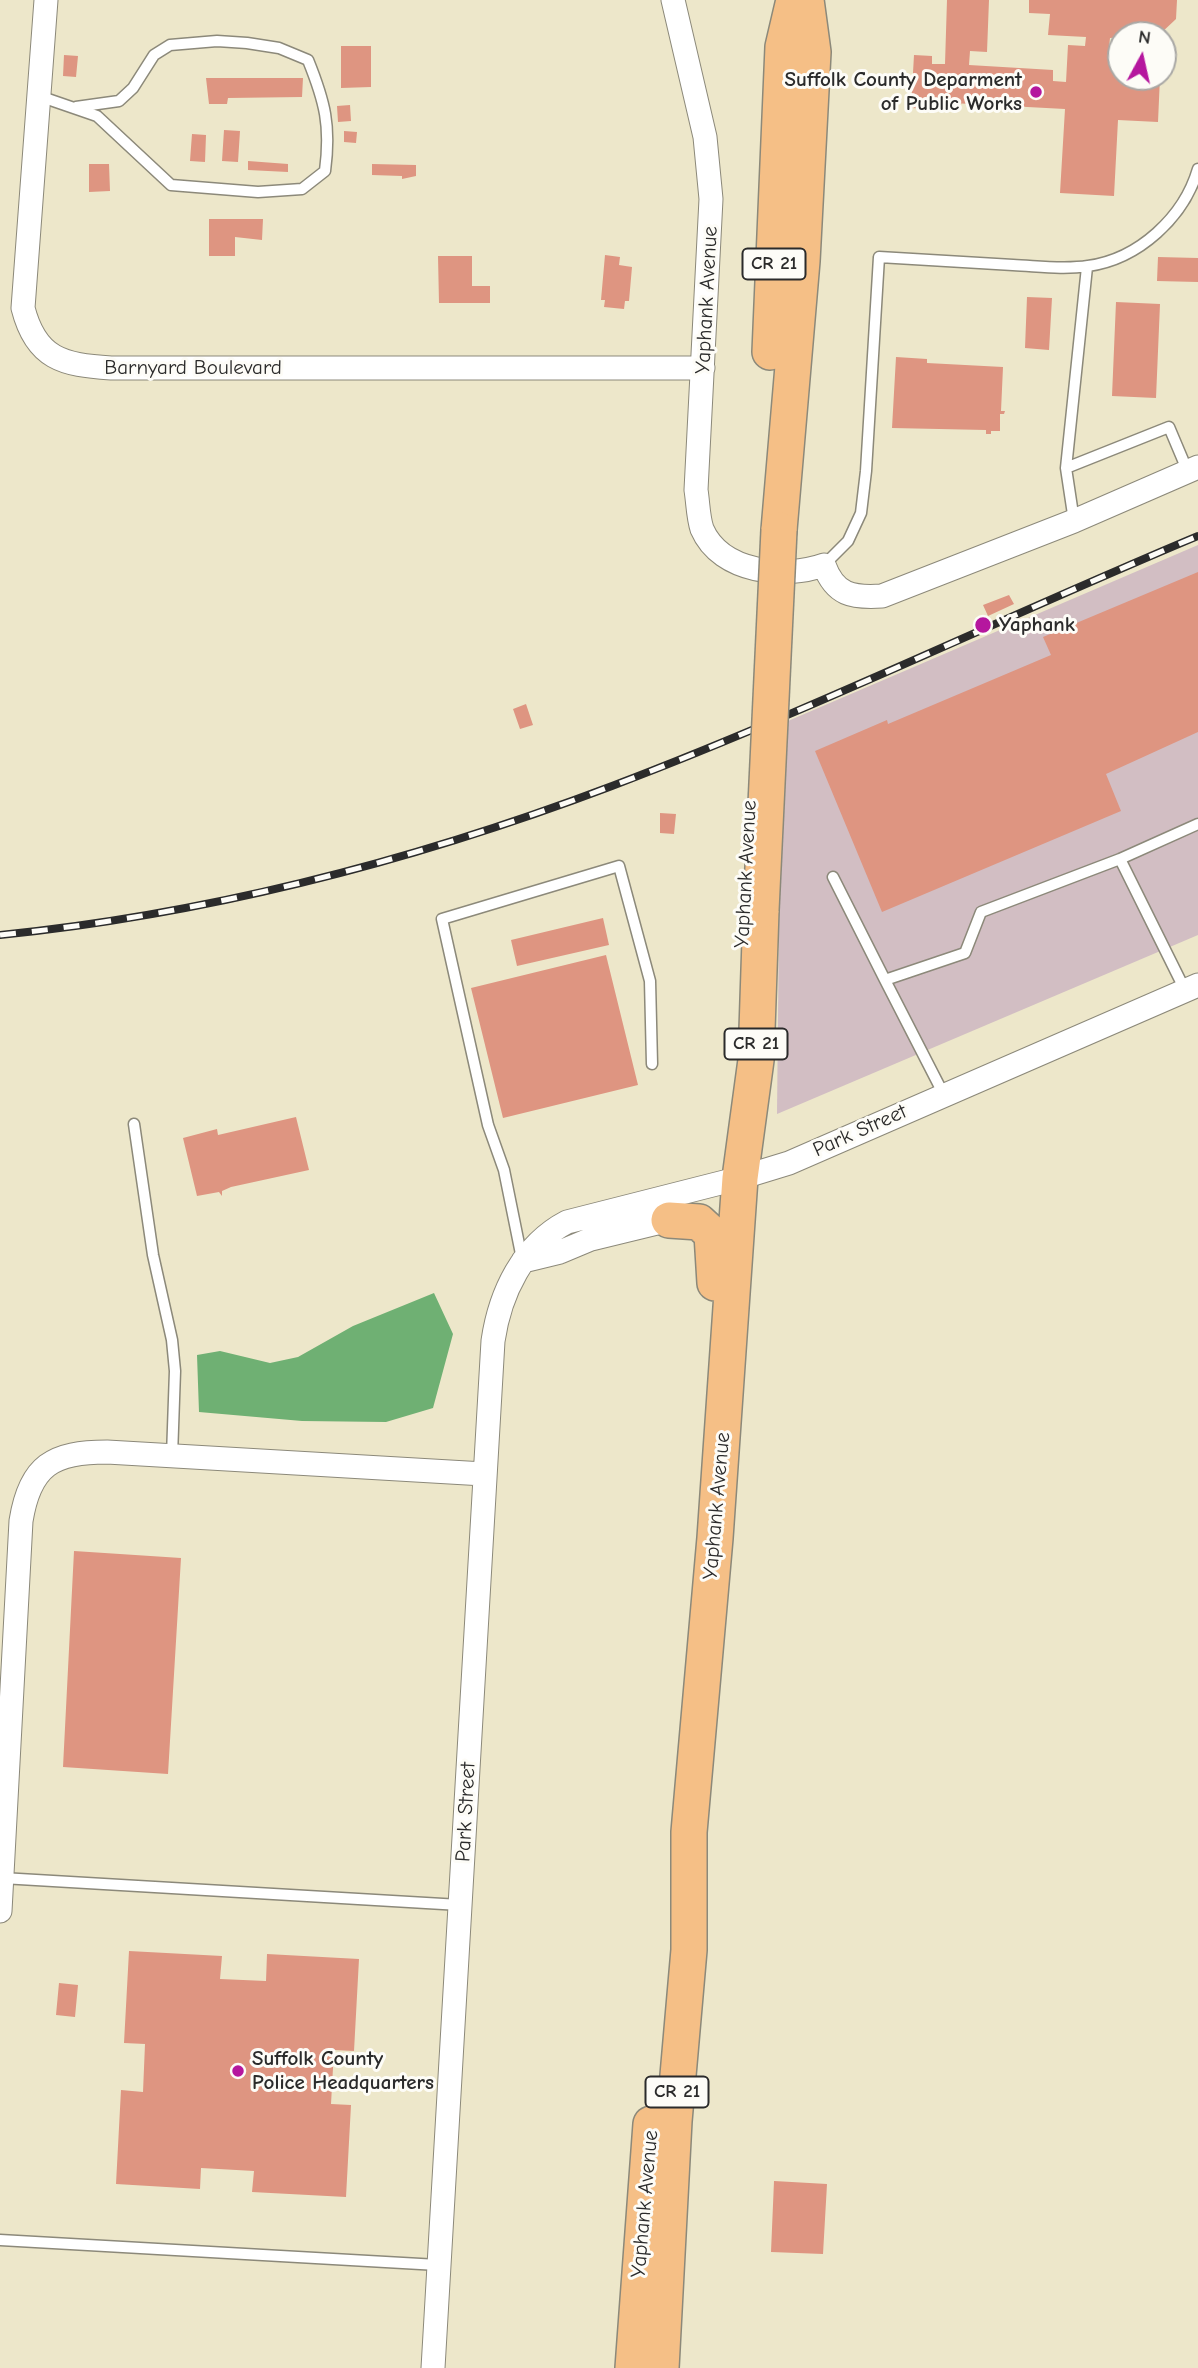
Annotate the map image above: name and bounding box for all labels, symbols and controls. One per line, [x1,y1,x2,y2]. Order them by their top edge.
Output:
north arrow [1107,21,1177,91]
text: N [1137,25,1152,49]
place label: Suffolk County Deparment of Public Works [785,67,1022,117]
marker: Suffolk County Deparment of Public Works [1028,84,1044,100]
street label: Yaphank Avenue [691,225,723,375]
road number: CR 21 [742,248,806,280]
street label: Barnyard Boulevard [104,355,282,381]
place label: Yaphank [999,612,1075,638]
marker: Yaphank [973,615,993,635]
street label: Yaphank Avenue [730,799,762,949]
road number: CR 21 [724,1028,788,1060]
street label: Park Street [809,1099,911,1163]
street label: Yaphank Avenue [698,1431,736,1581]
street label: Park Street [451,1762,481,1862]
place label: Suffolk County Police Headquarters [252,2046,434,2096]
marker: Suffolk County Police Headquarters [230,2063,246,2079]
road number: CR 21 [646,2076,708,2108]
street label: Yaphank Avenue [626,2129,664,2279]

